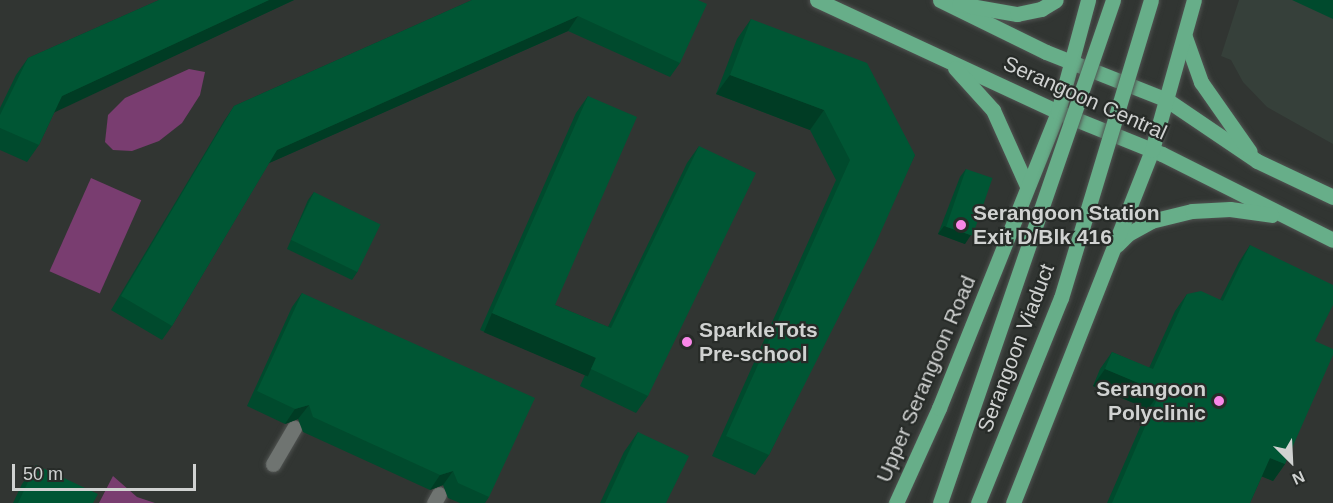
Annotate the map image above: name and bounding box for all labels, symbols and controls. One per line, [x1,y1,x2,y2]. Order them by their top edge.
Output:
street label: Serangoon Central [999,51,1171,145]
place label: Serangoon Station Exit D/Blk 416 [973,200,1160,250]
marker: Serangoon Station Exit D/Blk 416 [954,218,968,232]
street label: Serangoon Viaduct [972,260,1060,436]
street label: Upper Serangoon Road [871,272,981,486]
place label: SparkleTots Pre-school [699,317,818,367]
marker: SparkleTots Pre-school [680,335,694,349]
place label: Serangoon Polyclinic [1096,376,1206,426]
marker: Serangoon Polyclinic [1210,392,1228,410]
north arrow [1261,431,1321,491]
scale bar [15,452,200,490]
text: 50 m [23,464,63,484]
text: N [1290,468,1307,488]

